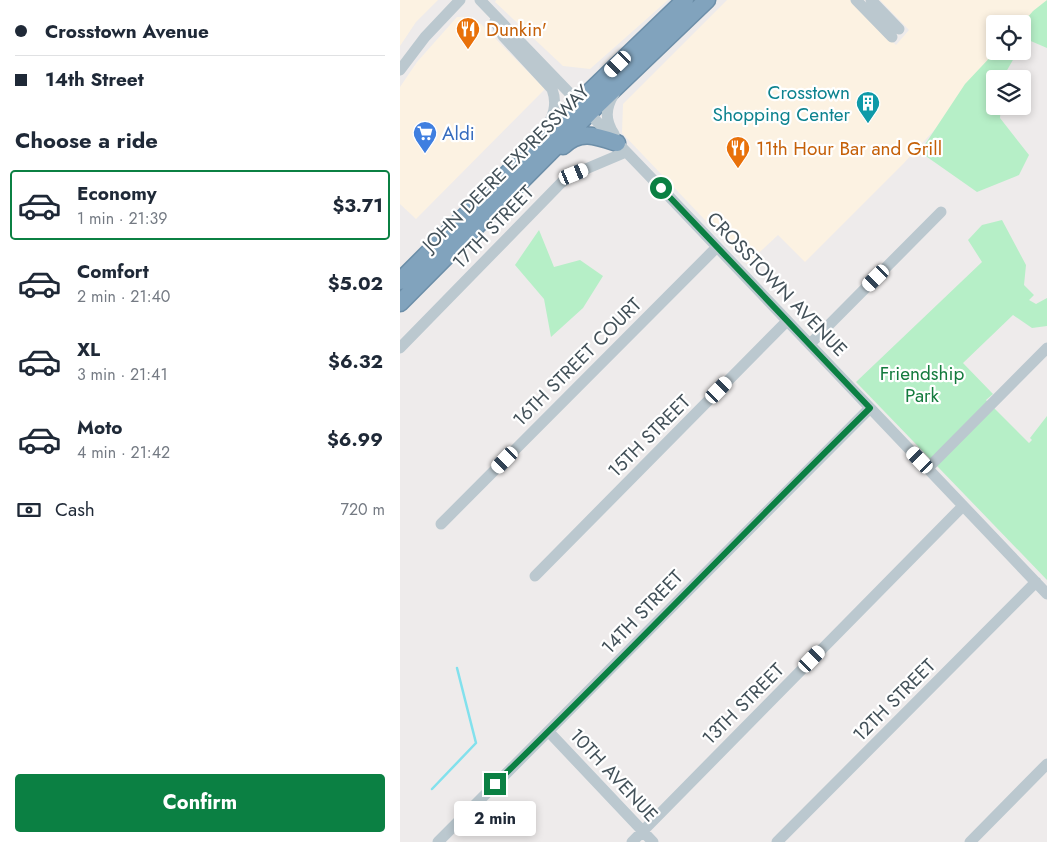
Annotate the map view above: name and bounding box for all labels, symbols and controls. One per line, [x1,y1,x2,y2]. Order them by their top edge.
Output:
map controls [986,15,1031,115]
button: locate [986,15,1031,60]
restaurant icon: Dunkin' [455,16,481,50]
place label: Dunkin' [486,16,547,43]
text: Crosstown Avenue [45,18,209,45]
car [602,48,634,80]
text: 14th Street [45,66,144,93]
button: layers [986,70,1031,115]
street label: JOHN DEERE EXPRESSWAY [414,78,596,260]
place label: Crosstown Shopping Center [712,79,850,128]
building icon: Crosstown Shopping Center [855,90,881,124]
supermarket icon: Aldi [412,120,438,154]
place label: Aldi [442,120,475,147]
text: Choose a ride [15,124,158,156]
restaurant icon: 11th Hour Bar and Grill [725,135,751,169]
place label: 11th Hour Bar and Grill [756,135,942,162]
car [557,161,590,187]
route start [650,177,672,199]
street label: 17TH STREET [446,179,540,275]
text: Economy [77,180,157,207]
icon: car [17,183,62,228]
text: $3.71 [332,192,383,219]
street label: CROSSTOWN AVENUE [701,206,853,362]
text: 1 min · 21:39 [77,207,168,230]
text: Comfort [77,258,149,285]
icon: car [17,261,62,306]
car [860,262,891,294]
text: $5.02 [328,270,383,297]
text: 2 min · 21:40 [77,285,170,308]
street label: 16TH STREET COURT [507,291,648,432]
text: XL [77,336,100,363]
icon: car [17,339,62,384]
text: $6.32 [328,348,383,375]
park label: Friendship Park [880,360,964,409]
text: 3 min · 21:41 [77,363,168,386]
car [703,374,734,406]
street label: 15TH STREET [602,389,696,483]
text: Moto [77,414,122,441]
icon: car [17,417,62,462]
text: $6.99 [327,426,383,453]
text: 4 min · 21:42 [77,441,170,464]
car [489,444,520,476]
car [904,444,935,476]
icon: cash [15,496,43,524]
text: Cash [55,496,95,523]
text: 720 m [341,498,385,521]
street label: 14TH STREET [595,564,689,660]
car [796,643,827,675]
street label: 12TH STREET [847,652,942,747]
street label: 13TH STREET [696,657,790,751]
street label: 10TH AVENUE [564,722,664,828]
route end [484,773,506,795]
button: Confirm [15,774,385,832]
callout: 2 min [454,802,536,836]
text: 2 min [474,807,516,830]

